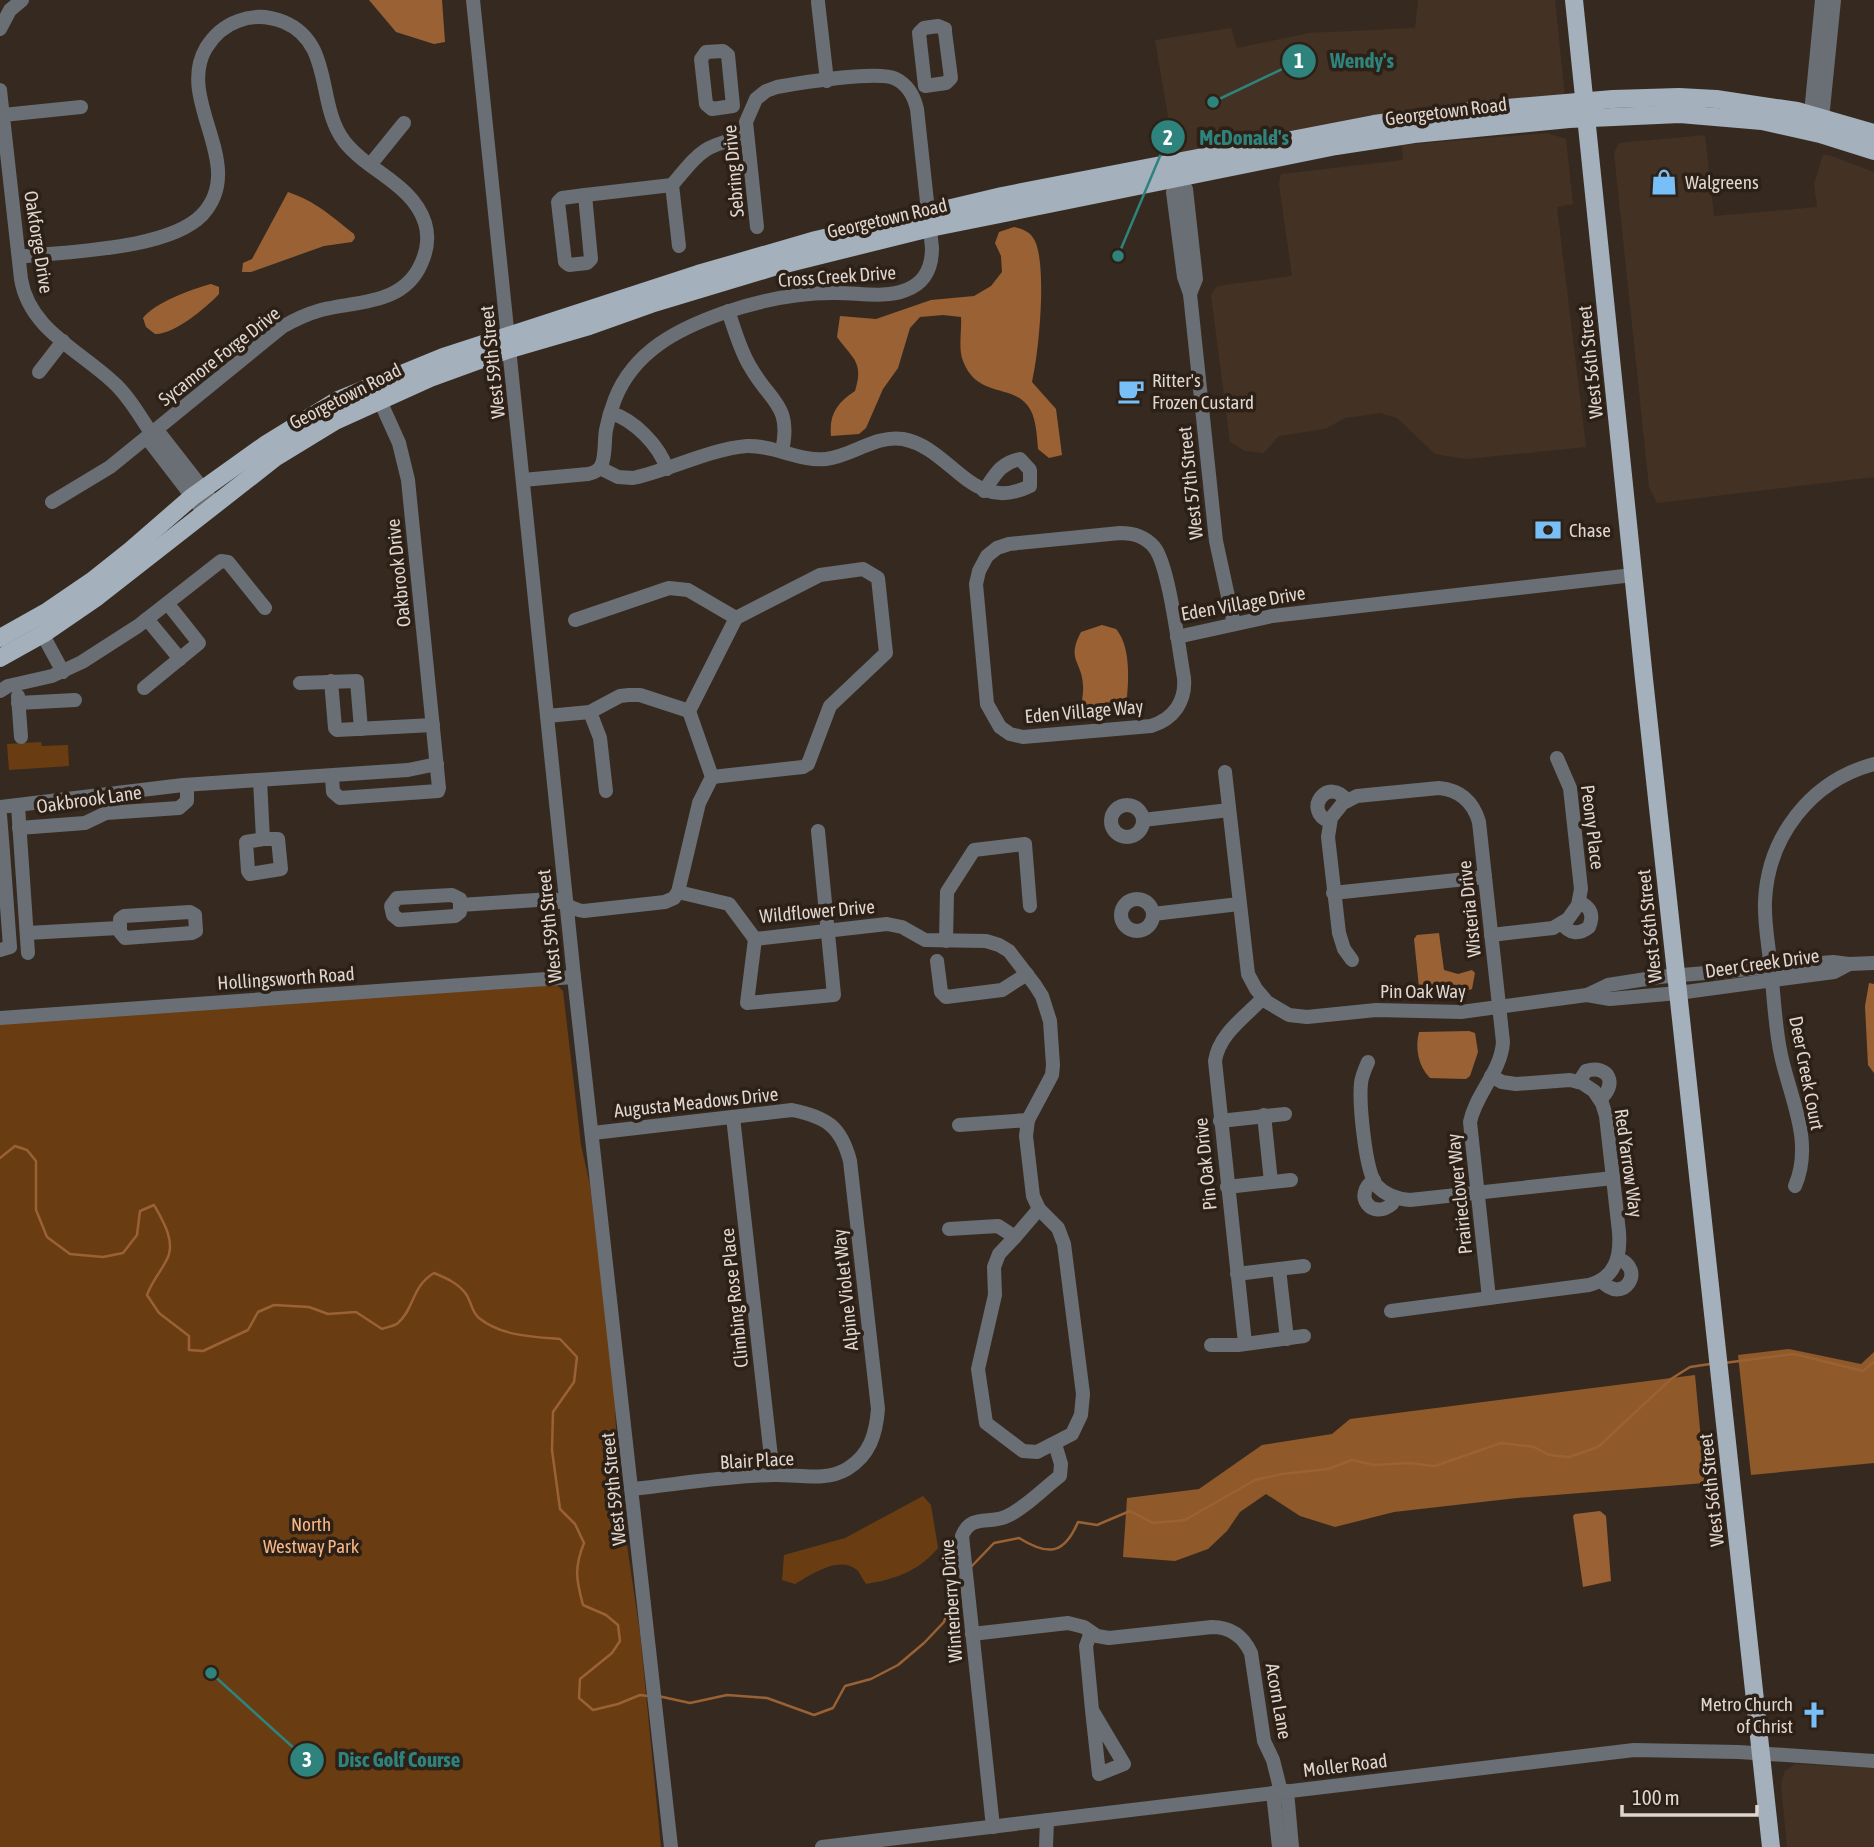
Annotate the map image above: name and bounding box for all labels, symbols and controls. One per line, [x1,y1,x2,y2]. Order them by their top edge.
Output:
callout: Wendy's [1281,40,1408,82]
text: 1 [1294,48,1304,72]
text: Wendy's [1329,48,1394,72]
street label: Georgetown Road [1384,93,1508,129]
callout: McDonald's [1150,116,1303,158]
street label: Sebring Drive [718,124,748,218]
text: 2 [1163,125,1173,149]
text: McDonald's [1199,125,1289,149]
shop icon: Walgreens [1649,167,1679,197]
place label: Walgreens [1685,171,1759,193]
street label: Oakforge Drive [20,189,58,295]
street label: Georgetown Road [825,194,949,242]
street label: Cross Creek Drive [777,261,897,291]
street label: Sycamore Forge Drive [154,302,284,410]
street label: West 59th Street [475,304,509,420]
street label: West 56th Street [1573,304,1607,420]
street label: Georgetown Road [285,358,405,434]
place label: Ritter's Frozen Custard [1152,369,1254,413]
cafe icon: Ritter's Frozen Custard [1116,376,1146,406]
street label: West 57th Street [1173,425,1207,541]
bank icon: Chase [1533,515,1563,545]
street label: Oakbrook Drive [381,518,415,628]
place label: Chase [1569,519,1611,541]
street label: Eden Village Drive [1179,581,1307,625]
street label: Eden Village Way [1024,695,1144,727]
street label: Oakbrook Lane [35,781,143,817]
street label: Peony Place [1577,783,1609,871]
street label: Wisteria Drive [1453,860,1485,958]
street label: West 59th Street [532,868,566,984]
street label: West 56th Street [1632,868,1666,984]
street label: Wildflower Drive [758,895,876,927]
street label: Deer Creek Drive [1703,944,1821,982]
street label: Hollingsworth Road [217,962,355,994]
street label: Pin Oak Way [1380,980,1466,1002]
street label: Deer Creek Court [1785,1014,1829,1132]
street label: Augusta Meadows Drive [613,1082,779,1122]
street label: Red Yarrow Way [1610,1107,1648,1219]
street label: Pin Oak Drive [1189,1117,1221,1211]
street label: Prairieclover Way [1442,1132,1476,1255]
street label: Climbing Rose Place [716,1227,752,1369]
street label: Alpine Violet Way [828,1228,862,1352]
street label: West 59th Street [596,1431,630,1547]
street label: West 56th Street [1694,1432,1728,1548]
street label: Blair Place [719,1447,795,1473]
park label: North Westway Park [263,1513,360,1557]
street label: Winterberry Drive [936,1539,966,1663]
street label: Acorn Lane [1262,1661,1296,1741]
place label: Metro Church of Christ [1700,1693,1793,1737]
church icon: Metro Church of Christ [1799,1700,1829,1730]
callout: Disc Golf Course [289,1739,475,1781]
text: 3 [302,1747,312,1771]
text: Disc Golf Course [338,1747,460,1771]
street label: Moller Road [1302,1749,1388,1781]
scale bar [1622,1773,1757,1817]
text: 100 m [1632,1785,1680,1809]

